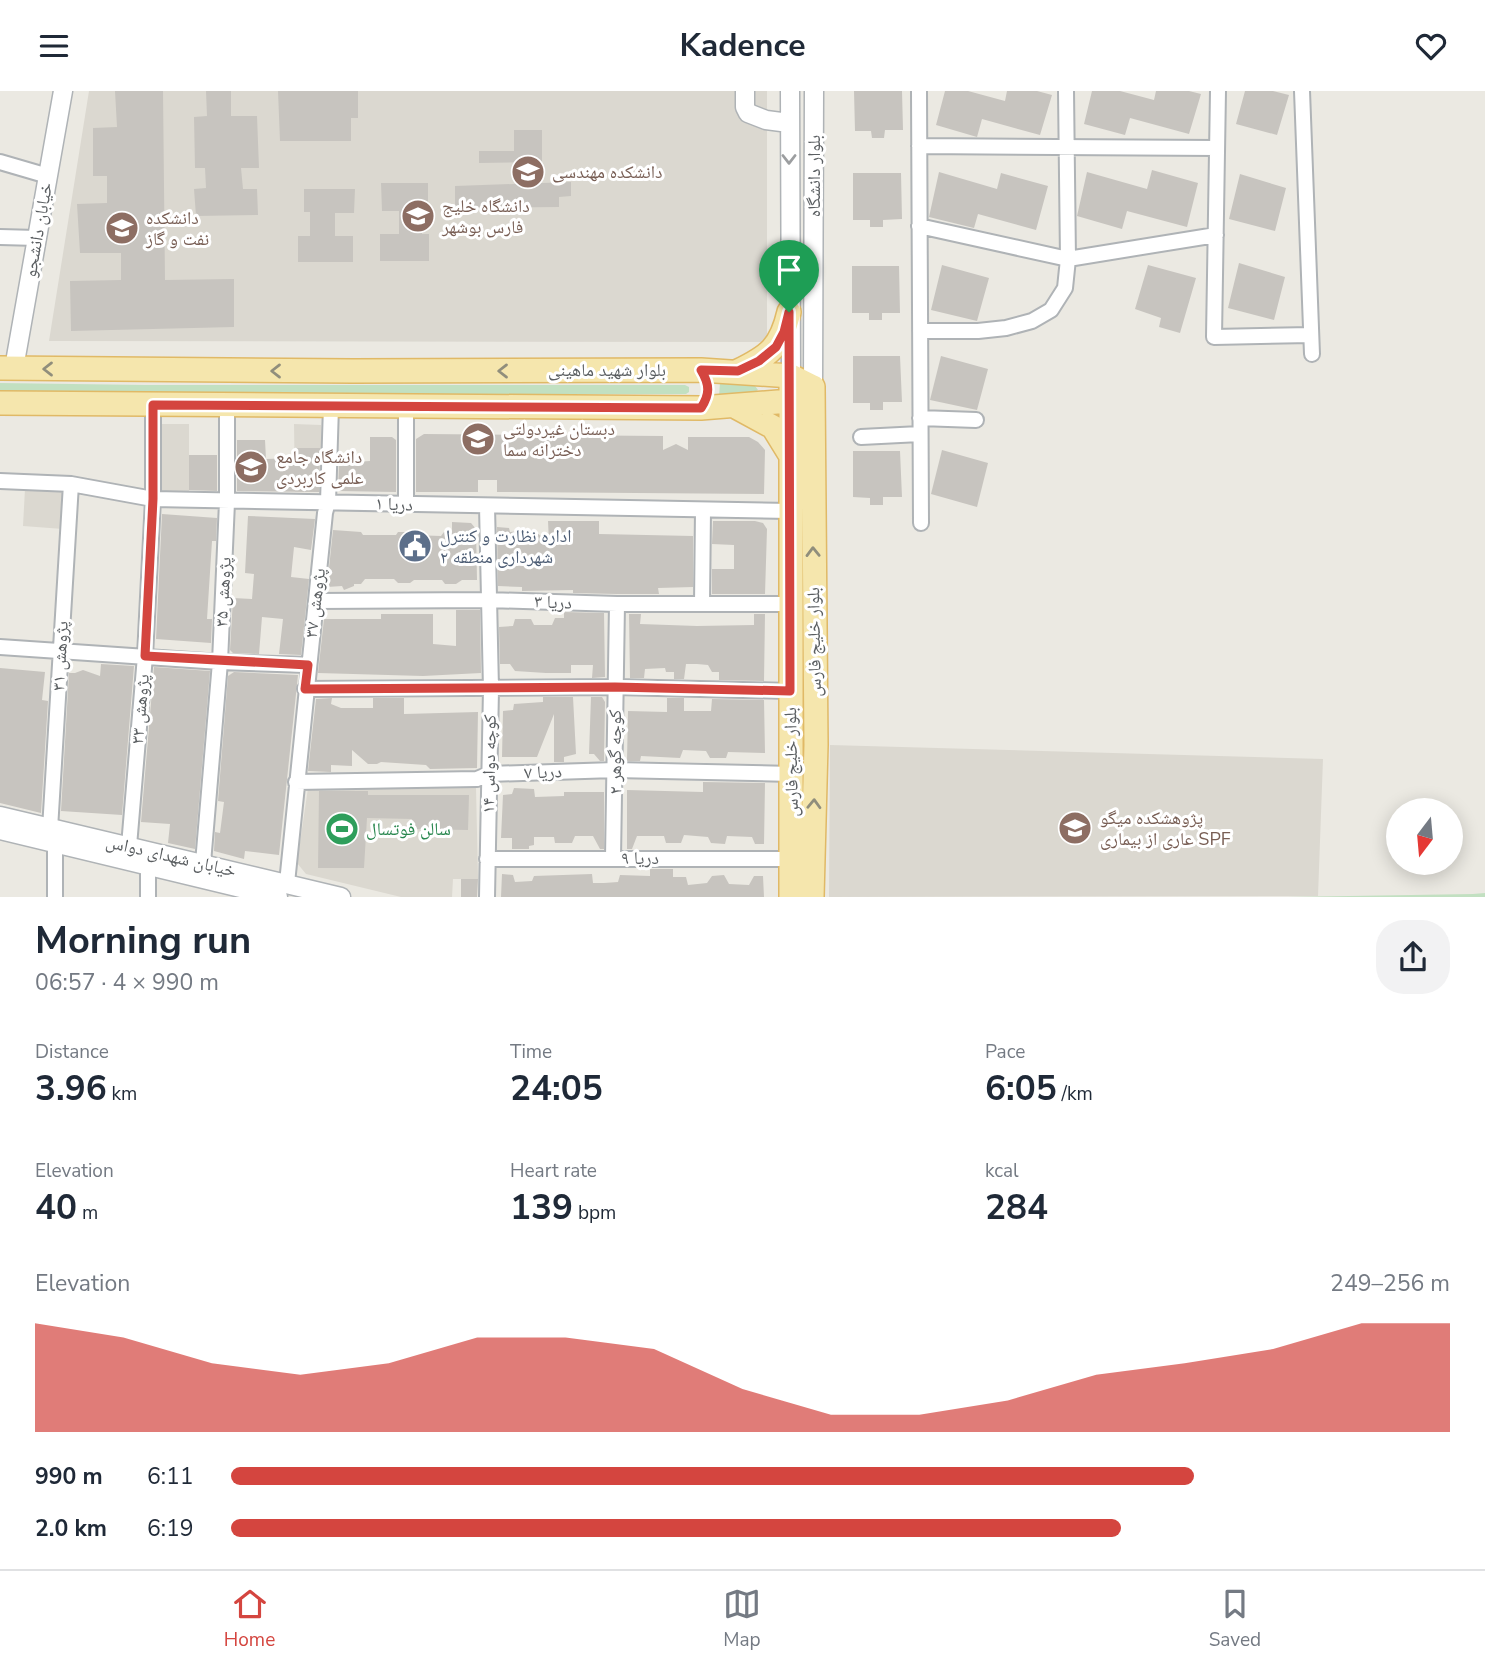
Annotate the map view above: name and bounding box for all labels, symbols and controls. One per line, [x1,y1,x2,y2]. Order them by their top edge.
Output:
text: Kadence [679,24,806,67]
icon: menu [35,27,73,65]
icon: heart [1412,27,1450,65]
street label: بلوار دانشگاه [802,135,826,217]
school or university icon: دانشکده مهندسی [509,153,547,191]
one-way arrow [781,154,797,165]
place label: دانشکده مهندسی [552,160,662,184]
street label: خیابان دانشجو [18,181,58,279]
place label: دانشگاه خلیج فارس بوشهر [441,194,530,239]
school or university icon: دانشگاه خلیج فارس بوشهر [399,197,437,235]
place label: دانشکده نفت و گاز [145,206,209,251]
school or university icon: دانشکده نفت و گاز [103,209,141,247]
pin [759,240,819,312]
icon: arrive [770,251,808,289]
street label: بلوار شهید ماهینی [548,358,666,382]
one-way arrow [42,361,53,376]
one-way arrow [270,363,280,379]
one-way arrow [497,363,508,379]
place label: دبستان غیردولتی دخترانه سما [503,417,615,462]
school or university icon: دبستان غیردولتی دخترانه سما [459,420,497,458]
place label: دانشگاه جامع علمی کاربردی [276,445,364,490]
school or university icon: دانشگاه جامع علمی کاربردی [232,448,270,486]
street label: دریا ۱ [375,491,413,517]
place label: اداره‌ نظارت و کنترل شهرداری منطقه ۲ [440,524,571,569]
public building icon: اداره‌ نظارت و کنترل شهرداری منطقه ۲ [396,527,434,565]
one-way arrow [805,547,821,557]
street label: پژوهش ۳۵ [209,556,237,628]
street label: پژوهش ۳۷ [299,567,331,639]
street label: بلوار خلیج ‌فارس [801,587,827,697]
street label: دریا ۳ [534,589,572,615]
street label: پژوهش ۳۱ [46,620,74,692]
street label: پژوهش ۳۳ [125,673,155,745]
street label: بلوار خلیج‌ فارس [778,707,804,817]
street label: کوچه گوهر ۲ [603,709,627,795]
street label: کوچه دواس ۱۴ [476,714,502,814]
street label: دریا ۷ [524,759,562,785]
north arrow [1386,798,1463,875]
map controls [1386,798,1463,875]
one-way arrow [806,799,822,809]
place label: پژوهشکده میگو عاری از بیماری SPF [1100,806,1231,851]
school or university icon: پژوهشکده میگو عاری از بیماری SPF [1056,809,1094,847]
sports icon: سالن فوتسال [323,810,361,848]
place label: سالن فوتسال [366,817,451,841]
street label: خیابان شهدای دواس [104,829,238,883]
street label: دریا ۹ [621,846,659,870]
text: Morning run [35,915,251,966]
button: share [1376,920,1450,994]
text: 06:57 · 4 × 990 m [35,967,219,998]
text: Distance [35,1039,109,1065]
text: Time [510,1039,552,1065]
text: Pace [985,1039,1025,1065]
text: 3.96 [35,1065,107,1112]
text: 24:05 [510,1065,603,1112]
text: 6:05 [985,1065,1057,1112]
text: km [107,1081,137,1107]
text: /km [1057,1081,1093,1107]
text: Elevation [35,1158,114,1184]
text: Heart rate [510,1158,597,1184]
text: kcal [985,1158,1019,1184]
text: 40 [35,1184,77,1231]
text: 139 [510,1184,573,1231]
text: 284 [985,1184,1048,1231]
text: m [77,1200,98,1226]
text: bpm [573,1200,616,1226]
text: Elevation [35,1268,130,1299]
text: 249–256 m [1330,1268,1450,1299]
text: 990 m [35,1461,103,1492]
text: 6:11 [147,1461,194,1492]
text: 2.0 km [35,1513,107,1544]
text: 6:19 [147,1513,194,1544]
tab: Home [224,1585,275,1653]
tab: Map [723,1585,761,1653]
tab: Saved [1209,1585,1261,1653]

